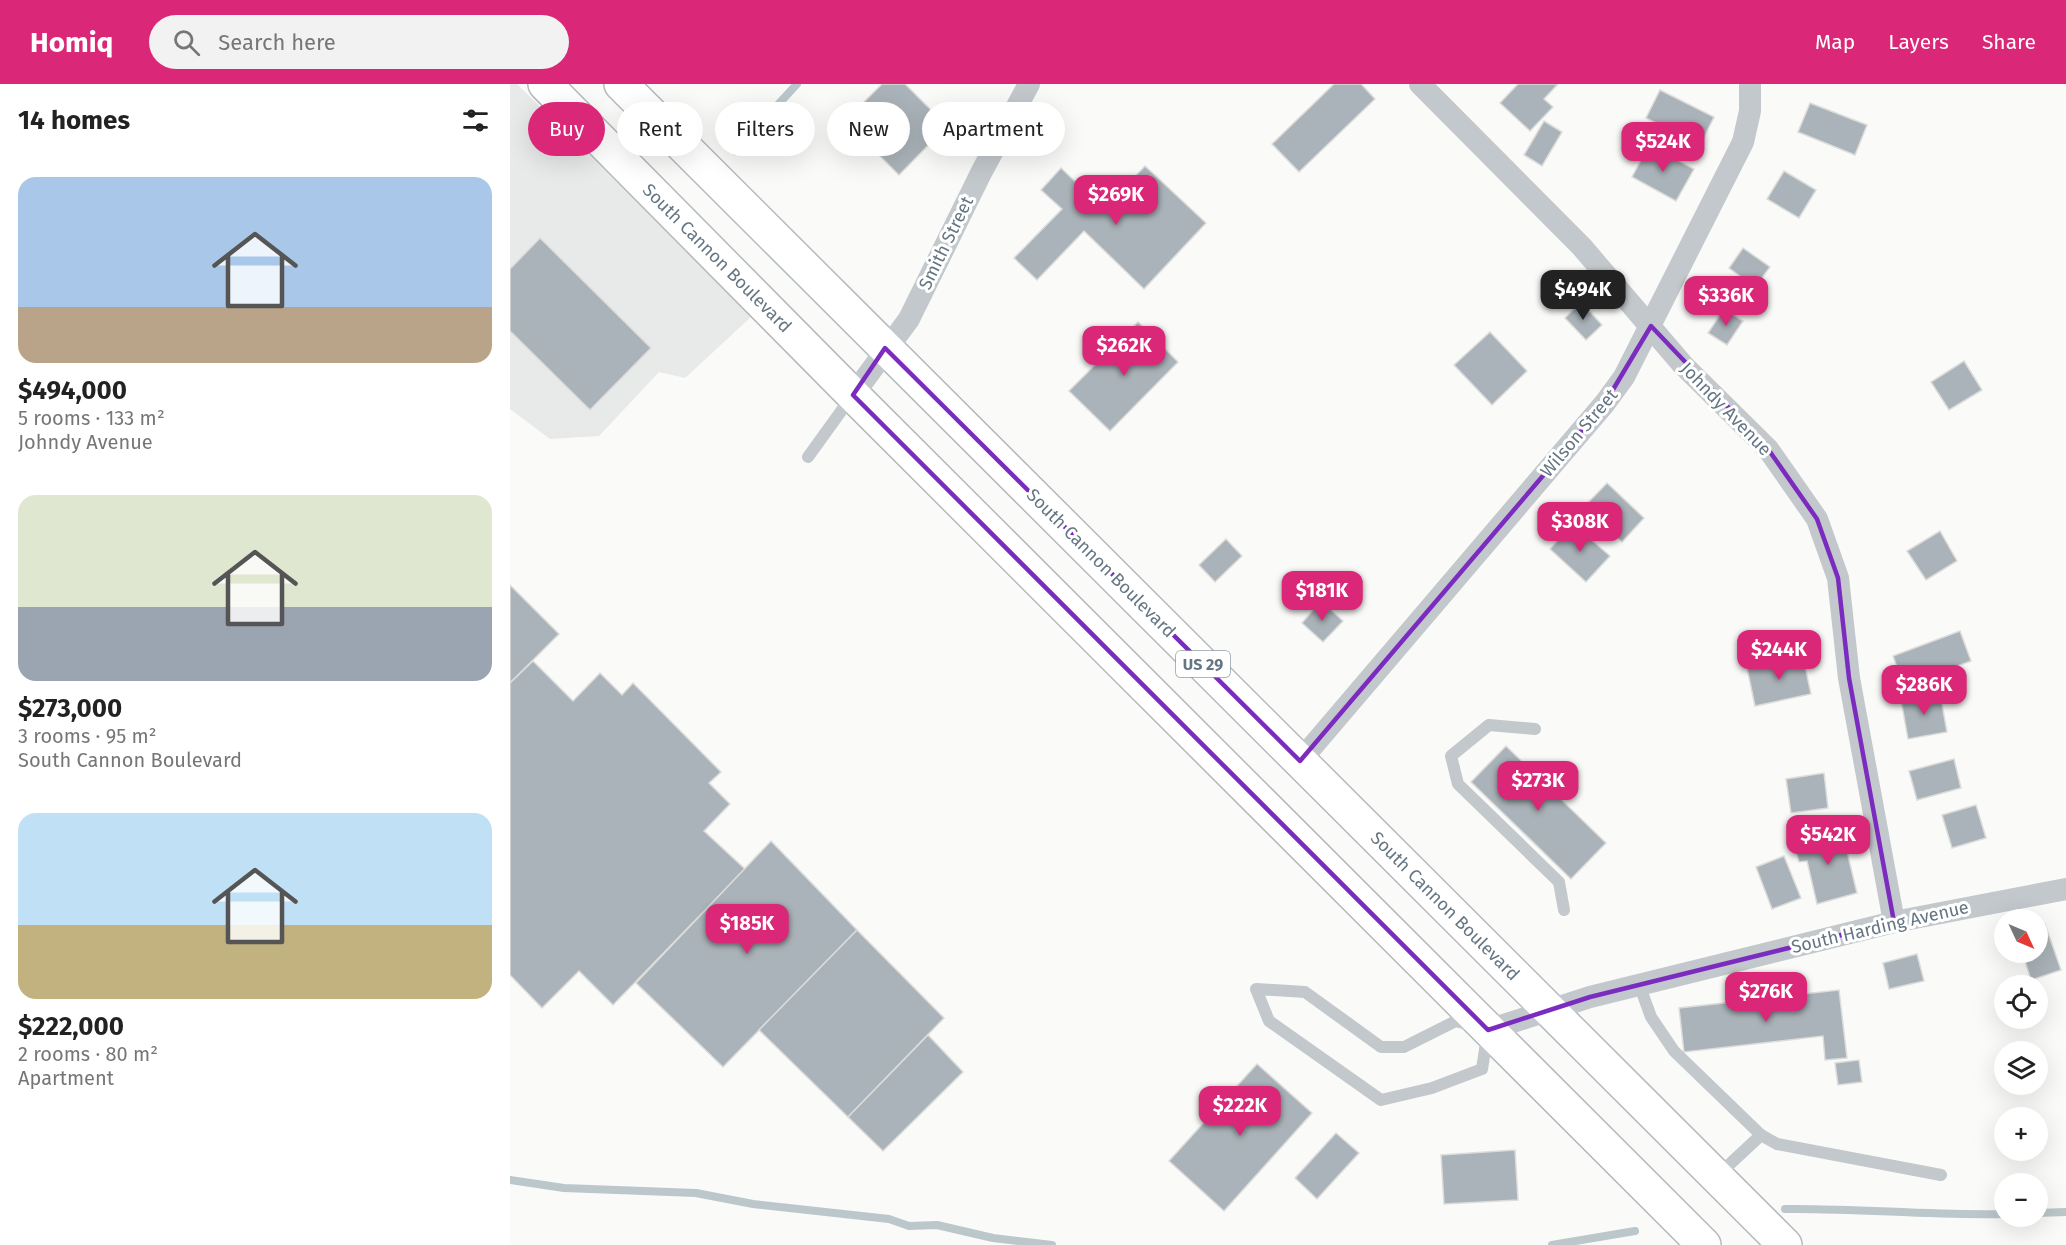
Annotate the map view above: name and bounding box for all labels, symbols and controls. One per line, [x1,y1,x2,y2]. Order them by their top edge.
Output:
search box [149,15,569,69]
text: Homiq [30,26,113,59]
icon: search [170,26,203,59]
text: Search here [218,29,336,56]
text: Map [1815,29,1855,55]
text: Layers [1888,29,1949,55]
text: Share [1982,29,2036,55]
chip: Buy [528,102,605,156]
chip: Rent [617,102,703,156]
chip: Filters [715,102,815,156]
chip: New [827,102,910,156]
chip: Apartment [922,102,1065,156]
icon: filters [459,104,492,137]
text: 14 homes [18,105,130,136]
pin: $524K [1621,122,1705,173]
text: $524K [1635,129,1691,153]
pin: $269K [1074,175,1158,226]
street label: South Cannon Boulevard [638,179,796,337]
text: $269K [1088,182,1144,206]
street label: Smith Street [914,192,978,293]
icon: home [201,216,309,324]
pin: $494K [1541,270,1625,321]
pin: $336K [1684,276,1768,327]
text: $494K [1555,277,1611,301]
text: $336K [1698,283,1754,307]
pin: $262K [1082,326,1166,377]
text: $262K [1096,333,1152,357]
street label: Johndy Avenue [1676,358,1776,460]
text: $494,000 [18,375,127,406]
street label: Wilson Street [1536,384,1623,482]
text: 5 rooms · 133 m² [18,406,165,430]
text: Johndy Avenue [18,430,153,454]
street label: South Cannon Boulevard [1022,484,1180,642]
pin: $308K [1538,502,1622,553]
text: $308K [1551,509,1609,533]
icon: home [201,534,309,642]
pin: $181K [1280,571,1364,622]
text: $181K [1296,578,1348,602]
pin: $244K [1737,630,1821,681]
text: $244K [1751,637,1807,661]
road number: US 29 [1176,651,1230,677]
pin: $286K [1882,665,1966,716]
text: $286K [1896,672,1952,696]
text: $273,000 [18,693,122,724]
text: 3 rooms · 95 m² [18,724,157,748]
text: South Cannon Boulevard [18,748,242,772]
pin: $273K [1496,761,1580,812]
text: $273K [1511,768,1565,792]
pin: $542K [1786,815,1870,866]
text: $542K [1800,822,1856,846]
street label: South Cannon Boulevard [1366,827,1524,985]
icon: home [201,852,309,960]
street label: South Harding Avenue [1789,896,1971,958]
pin: $185K [705,904,789,955]
north arrow [1994,909,2048,963]
map controls [1994,909,2048,1227]
text: $185K [720,911,774,935]
pin: $276K [1724,972,1808,1023]
button: locate [1994,975,2048,1029]
text: $276K [1739,979,1793,1003]
text: $222,000 [18,1011,124,1042]
button: layers [1994,1041,2048,1095]
text: 2 rooms · 80 m² [18,1042,158,1066]
text: Apartment [18,1066,114,1090]
pin: $222K [1198,1086,1282,1137]
text: $222K [1213,1093,1267,1117]
button: + [1994,1107,2048,1161]
button: − [1994,1173,2048,1227]

